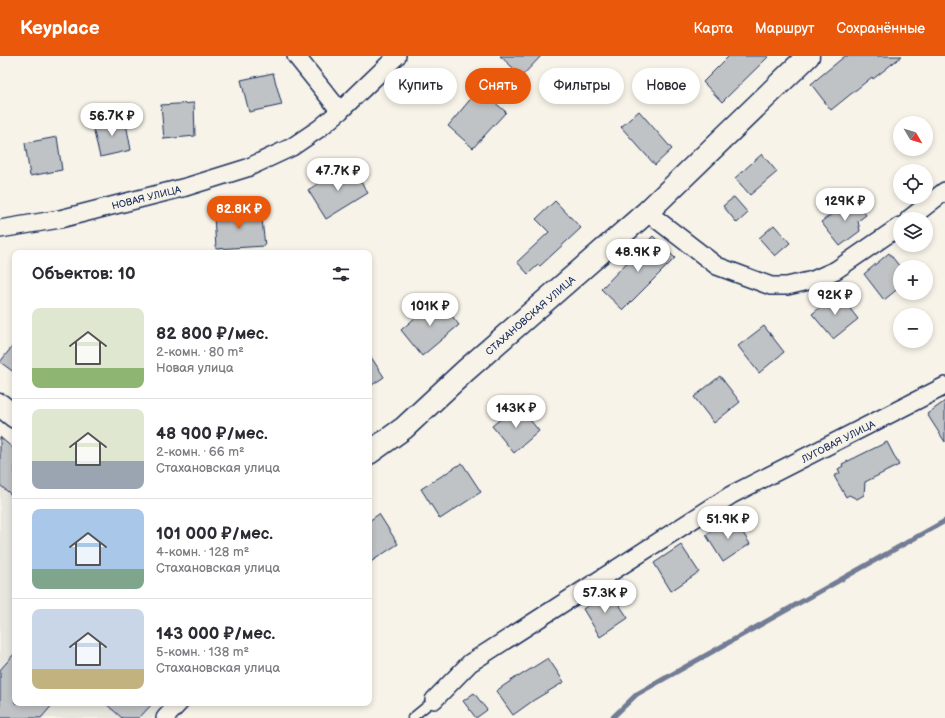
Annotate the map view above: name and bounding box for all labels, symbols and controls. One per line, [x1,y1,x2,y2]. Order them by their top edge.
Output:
text: Keyplace [20,17,100,40]
text: Карта [694,20,733,37]
text: Маршрут [755,20,815,37]
text: Сохранённые [837,20,925,37]
chip: Купить [384,68,457,104]
chip: Снять [465,68,531,104]
chip: Фильтры [539,68,624,104]
chip: Новое [632,68,700,104]
pin: 56.7K ₽ [75,103,149,137]
text: 56.7K ₽ [89,108,135,124]
north arrow [893,116,933,156]
map controls [893,116,933,348]
pin: 47.7K ₽ [301,158,375,192]
text: 47.7K ₽ [316,163,360,179]
button: locate [893,164,933,204]
street label: НОВАЯ УЛИЦА [110,183,183,212]
pin: 129K ₽ [812,188,878,222]
text: 129K ₽ [825,193,865,209]
pin: 82.8K ₽ [202,196,276,230]
text: 82.8K ₽ [216,201,262,217]
button: layers [893,212,933,252]
pin: 48.9K ₽ [601,239,675,273]
text: 48.9K ₽ [615,244,661,260]
button: + [893,260,933,300]
icon: filters [330,263,352,285]
text: Объектов: 10 [32,264,135,284]
street label: СТАХАНОВСКАЯ УЛИЦА [483,273,579,358]
pin: 92K ₽ [807,282,863,316]
text: 92K ₽ [817,287,853,303]
pin: 101K ₽ [397,293,463,327]
text: 101K ₽ [411,298,449,314]
button: − [893,308,933,348]
icon: home [64,324,112,372]
text: 82 800 ₽/мес. [156,324,268,344]
text: 2-комн. · 80 m² [156,344,244,360]
text: Новая улица [156,360,234,376]
pin: 143K ₽ [483,395,549,429]
text: 143K ₽ [496,400,536,416]
street label: ЛУГОВАЯ УЛИЦА [799,418,878,466]
text: 48 900 ₽/мес. [156,424,268,444]
icon: home [64,425,112,473]
text: 2-комн. · 66 m² [156,444,245,460]
text: Стахановская улица [156,460,280,476]
pin: 51.9K ₽ [691,506,765,540]
text: 51.9K ₽ [706,511,750,527]
text: 101 000 ₽/мес. [156,524,273,544]
icon: home [64,525,112,573]
text: 4-комн. · 128 m² [156,544,249,560]
text: Стахановская улица [156,560,280,576]
pin: 57.3K ₽ [568,580,642,614]
text: 57.3K ₽ [582,585,628,601]
text: 143 000 ₽/мес. [156,624,275,644]
icon: home [64,625,112,673]
text: 5-комн. · 138 m² [156,644,249,660]
text: Стахановская улица [156,660,280,676]

